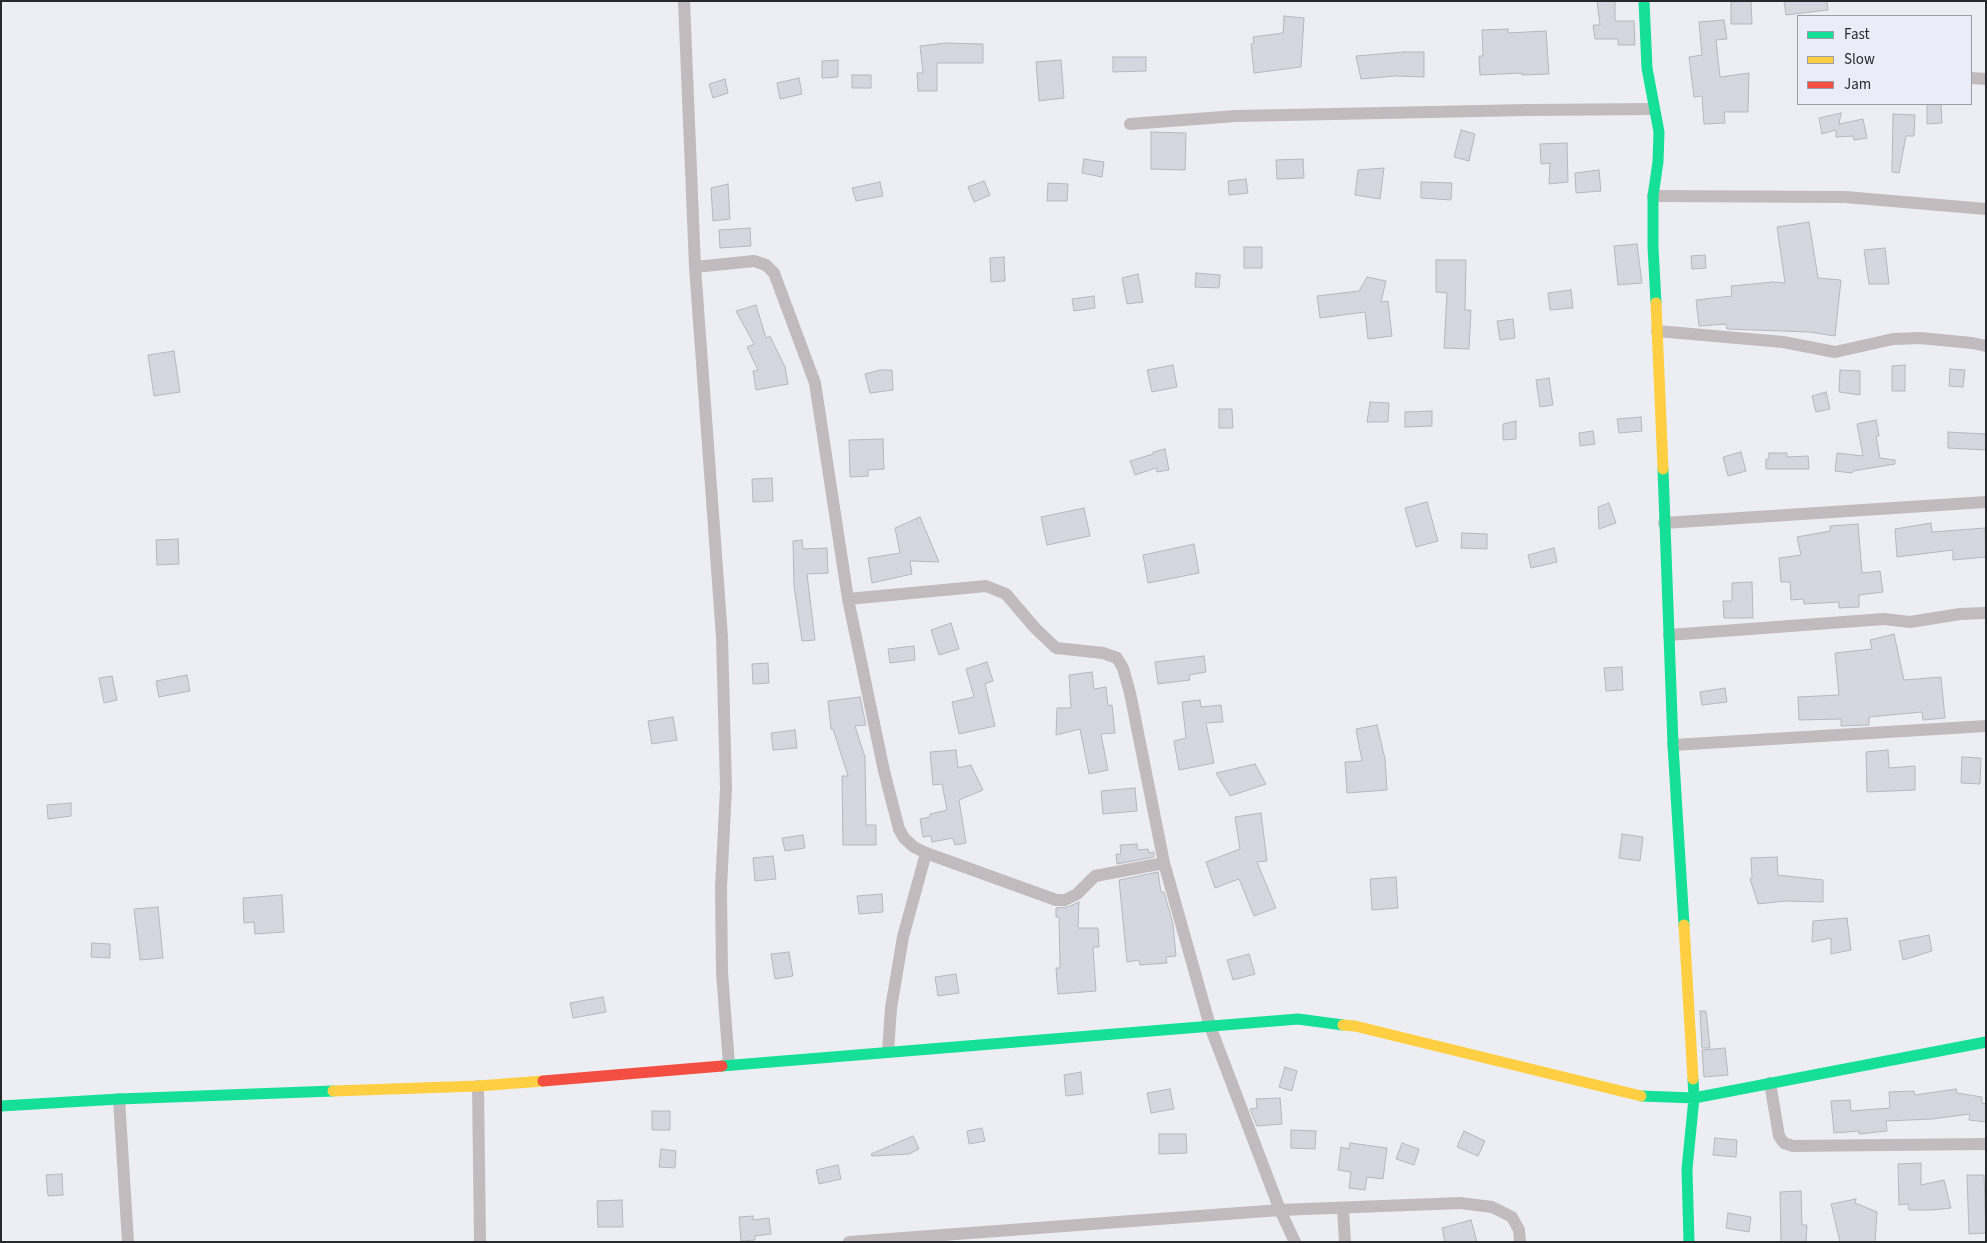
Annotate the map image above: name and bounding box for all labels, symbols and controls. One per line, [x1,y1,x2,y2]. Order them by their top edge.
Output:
legend [1797,15,1972,105]
text: Fast [1844,24,1870,45]
text: Slow [1844,49,1875,70]
text: Jam [1844,74,1871,95]

